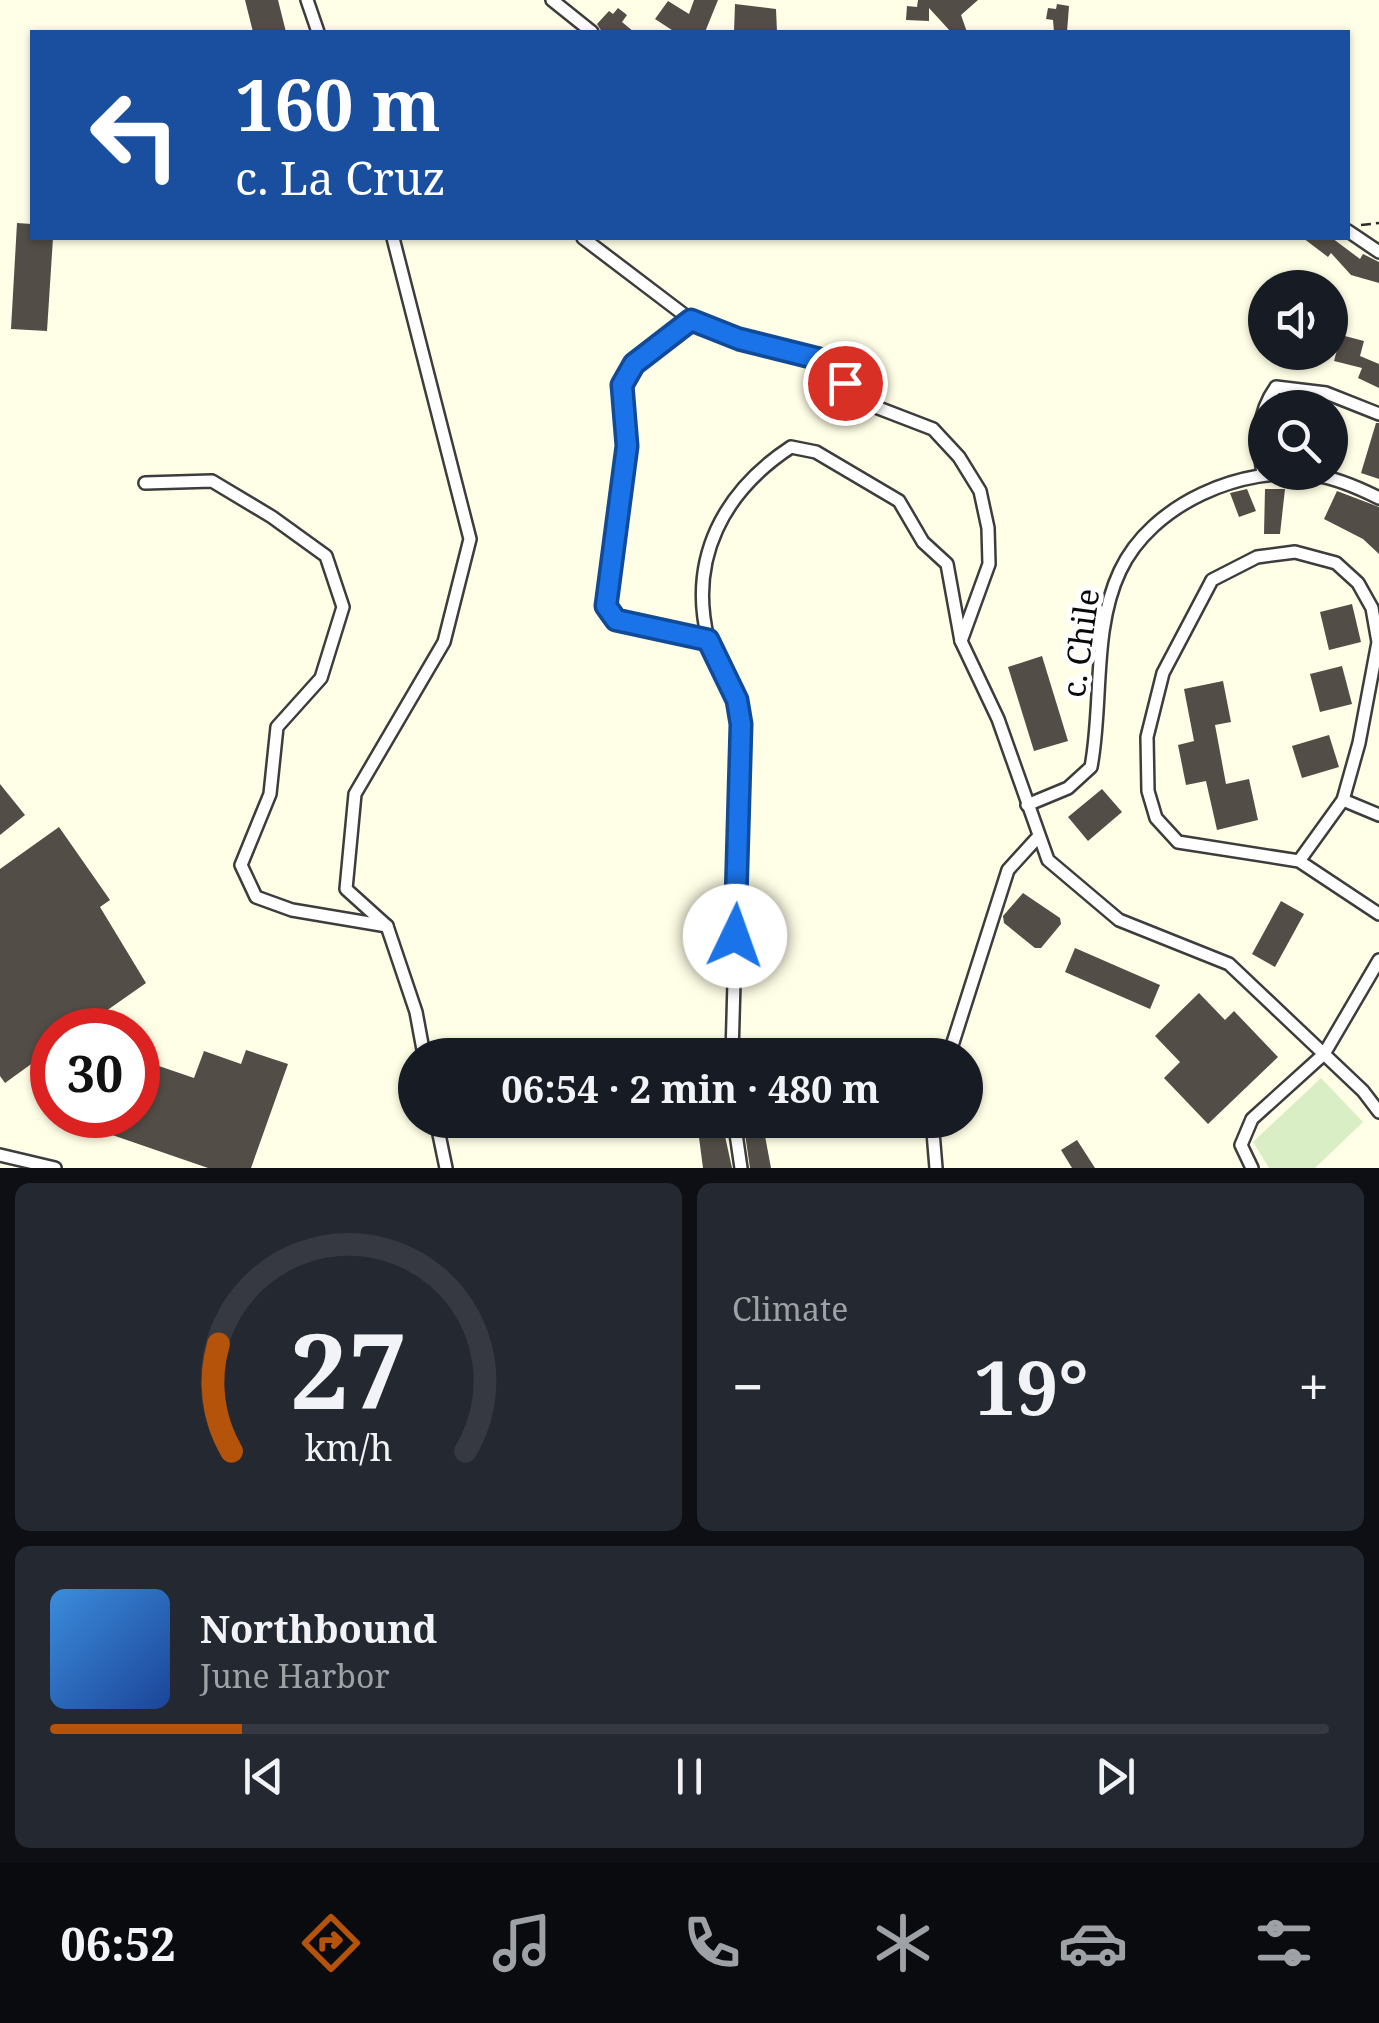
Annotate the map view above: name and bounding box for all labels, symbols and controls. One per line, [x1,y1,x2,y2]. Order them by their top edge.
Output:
text: 160 m [235,56,441,152]
icon: left [70,70,200,200]
text: c. La Cruz [235,147,446,208]
map controls [1248,270,1348,490]
button: sound [1248,270,1348,370]
pin [803,341,888,426]
icon: arrive [818,356,873,411]
button: search [1248,390,1348,490]
street label: c. Chile [1051,586,1108,700]
position arrow [683,884,787,988]
speed limit sign: 30 [30,1008,160,1138]
text: 06:54 · 2 min · 480 m [501,1062,880,1114]
text: Climate [732,1287,848,1330]
text: 27 [290,1298,407,1439]
text: 19° [974,1335,1088,1437]
text: − [732,1348,764,1423]
text: + [1298,1348,1329,1423]
text: km/h [305,1423,392,1471]
text: Northbound [200,1602,437,1654]
text: June Harbor [200,1654,389,1697]
icon: previous [236,1749,291,1804]
icon: pause [662,1749,717,1804]
icon: next [1088,1749,1143,1804]
icon: directions [296,1908,366,1978]
icon: music [487,1908,557,1978]
icon: phone [677,1908,747,1978]
icon: climate [868,1908,938,1978]
icon: car [1058,1908,1128,1978]
icon: filters [1249,1908,1319,1978]
text: 06:52 [60,1913,176,1974]

